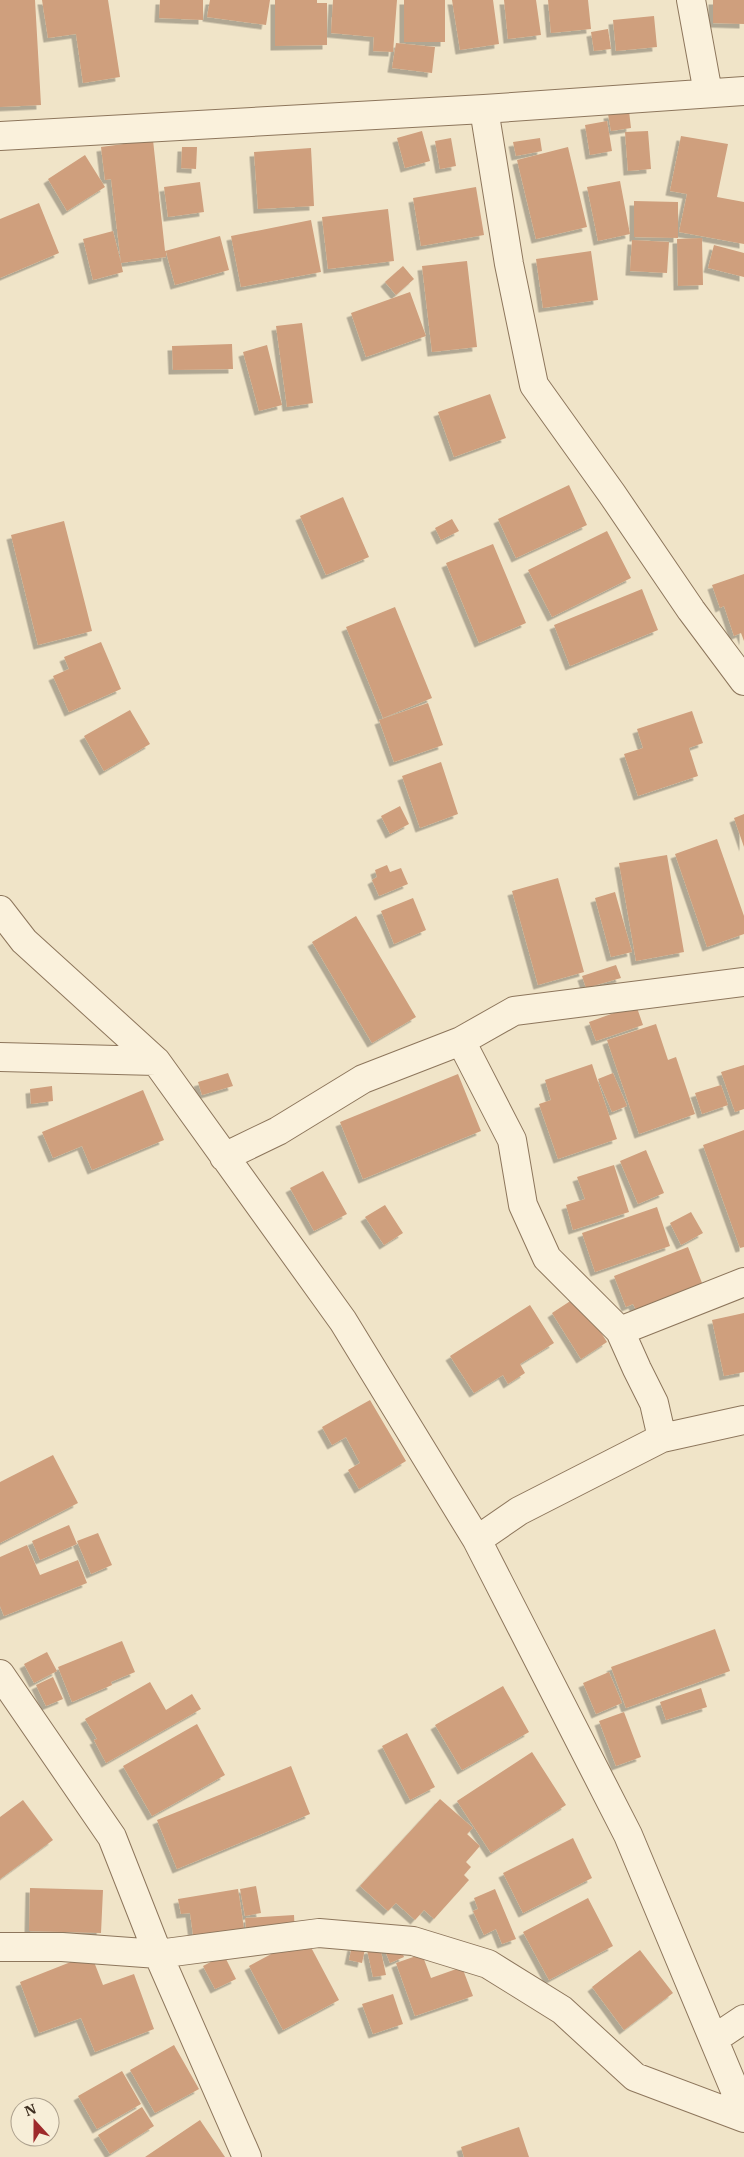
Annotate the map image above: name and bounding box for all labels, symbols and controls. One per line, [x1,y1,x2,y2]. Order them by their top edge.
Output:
north arrow [10,2097,60,2147]
text: N [22,2099,39,2120]

